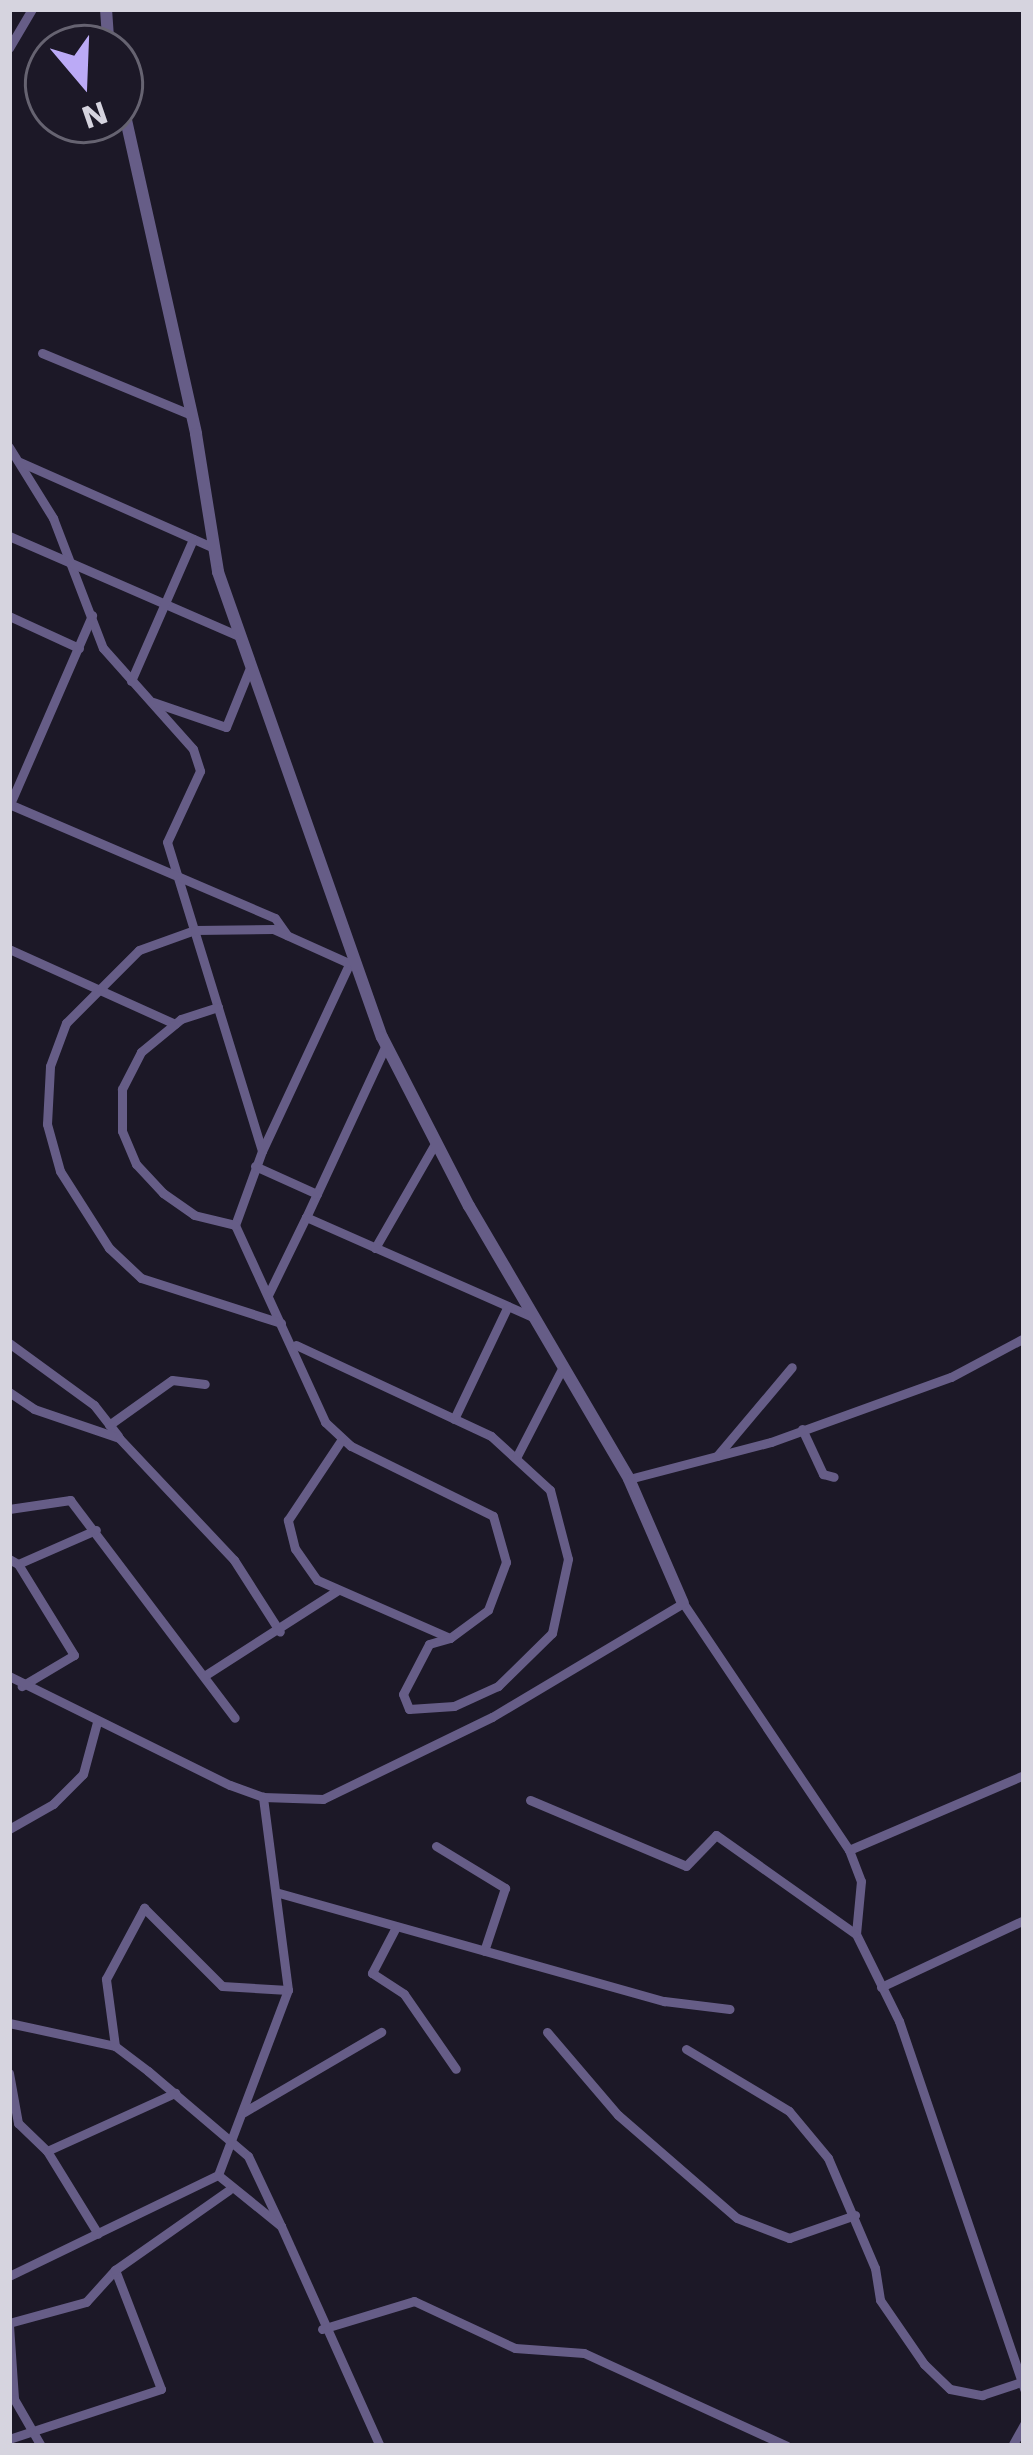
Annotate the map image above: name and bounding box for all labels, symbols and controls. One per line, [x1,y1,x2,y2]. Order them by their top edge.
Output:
north arrow [24,24,144,144]
text: N [77,93,113,138]

